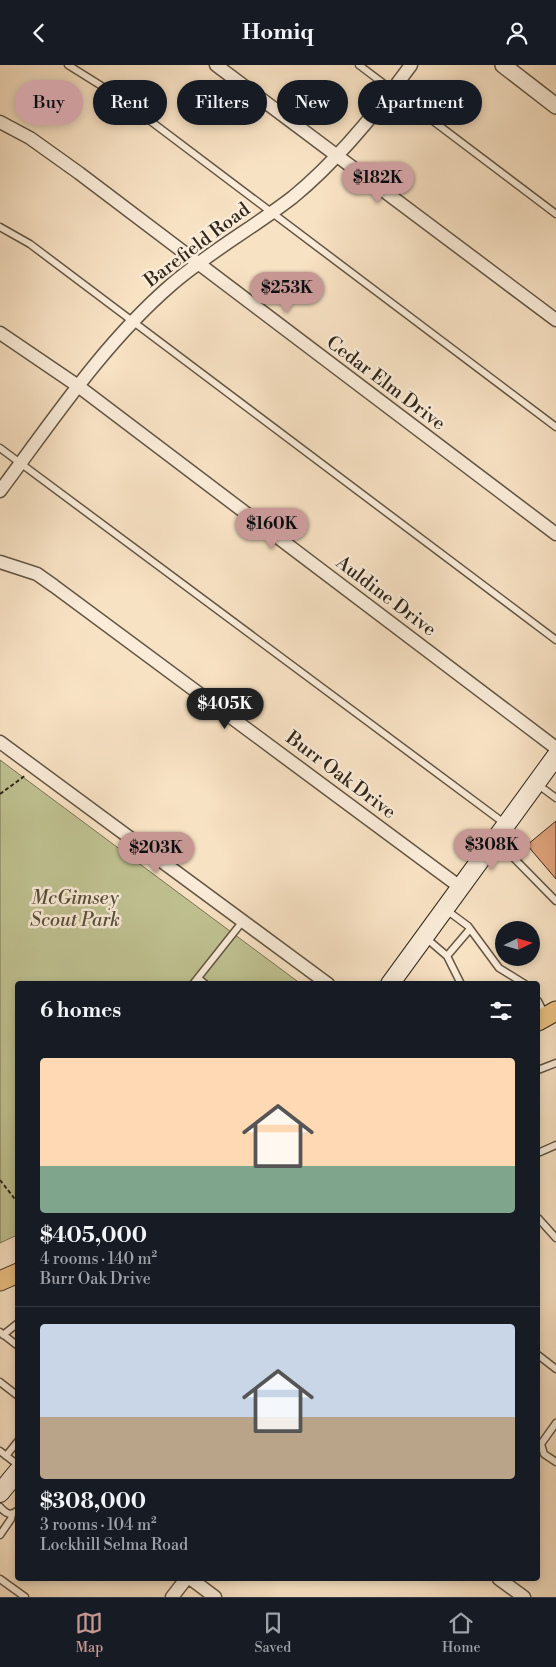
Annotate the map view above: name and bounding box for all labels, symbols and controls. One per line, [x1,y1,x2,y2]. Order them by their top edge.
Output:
icon: back [25,19,53,47]
text: Homiq [242,19,314,46]
icon: person [503,19,531,47]
chip: Buy [15,80,83,125]
chip: Rent [93,80,167,125]
chip: Filters [177,80,267,125]
chip: New [277,80,348,125]
chip: Apartment [358,80,482,125]
pin: $182K [343,161,413,204]
text: $182K [353,168,403,188]
street label: Barefield Road [139,197,255,293]
pin: $253K [252,271,322,314]
text: $253K [261,278,313,298]
street label: Cedar Elm Drive [322,330,450,436]
pin: $160K [237,507,307,550]
text: $160K [246,514,298,534]
street label: Auldine Drive [330,550,441,642]
pin: $405K [190,687,260,730]
text: $405K [198,694,252,714]
street label: Burr Oak Drive [280,725,401,824]
pin: $308K [457,829,527,871]
pin: $203K [121,831,191,874]
text: $308K [465,835,519,855]
text: $203K [129,838,183,858]
park label: McGimsey Scout Park [30,886,120,932]
north arrow [495,921,540,966]
map controls [495,921,540,966]
icon: filters [487,997,515,1025]
text: 6 homes [40,998,121,1024]
icon: home [233,1091,323,1181]
text: $405,000 [40,1223,147,1249]
text: 4 rooms · 140 m² [40,1249,157,1269]
text: Burr Oak Drive [40,1269,151,1289]
icon: home [233,1356,323,1446]
text: $308,000 [40,1489,146,1515]
text: 3 rooms · 104 m² [40,1515,157,1535]
text: Lockhill Selma Road [40,1535,188,1555]
tab: Map [75,1609,103,1657]
tab: Saved [254,1609,291,1657]
tab: Home [442,1609,481,1657]

